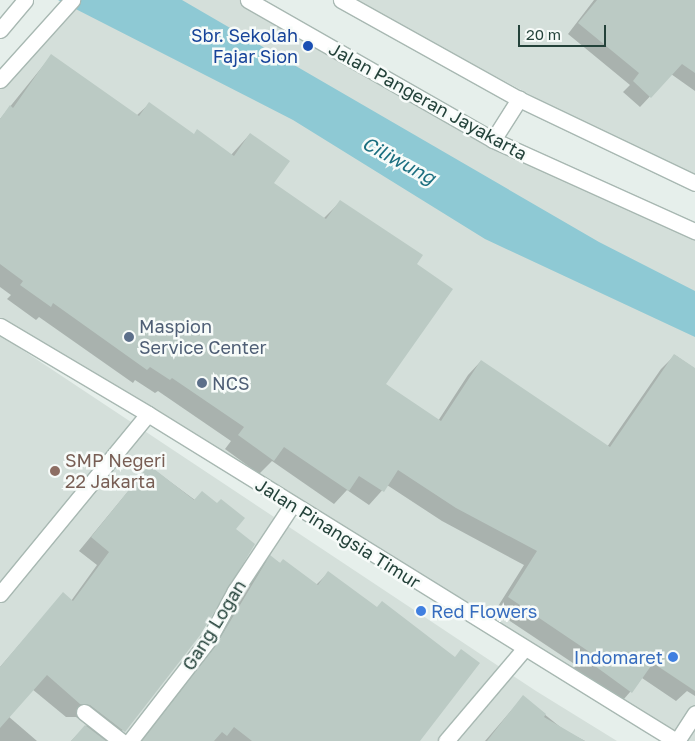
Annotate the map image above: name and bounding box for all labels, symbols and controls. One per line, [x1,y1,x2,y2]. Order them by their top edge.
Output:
scale bar [520,15,608,47]
place label: Sbr. Sekolah Fajar Sion [191,25,298,68]
text: 20 m [526,25,561,43]
street label: Jalan Pangeran Jayakarta [325,37,531,165]
marker: Sbr. Sekolah Fajar Sion [302,40,314,52]
water label: Ciliwung [359,131,439,189]
place label: Maspion Service Center [139,316,266,358]
marker: Maspion Service Center [123,331,135,343]
place label: NCS [212,372,249,394]
marker: NCS [196,377,208,389]
place label: SMP Negeri 22 Jakarta [65,450,166,492]
marker: SMP Negeri 22 Jakarta [49,465,61,477]
street label: Jalan Pinangsia Timur [251,473,425,593]
street label: Gang Logan [178,576,250,674]
place label: Red Flowers [431,600,537,622]
marker: Red Flowers [415,605,427,617]
place label: Indomaret [574,646,663,668]
marker: Indomaret [667,651,679,663]

